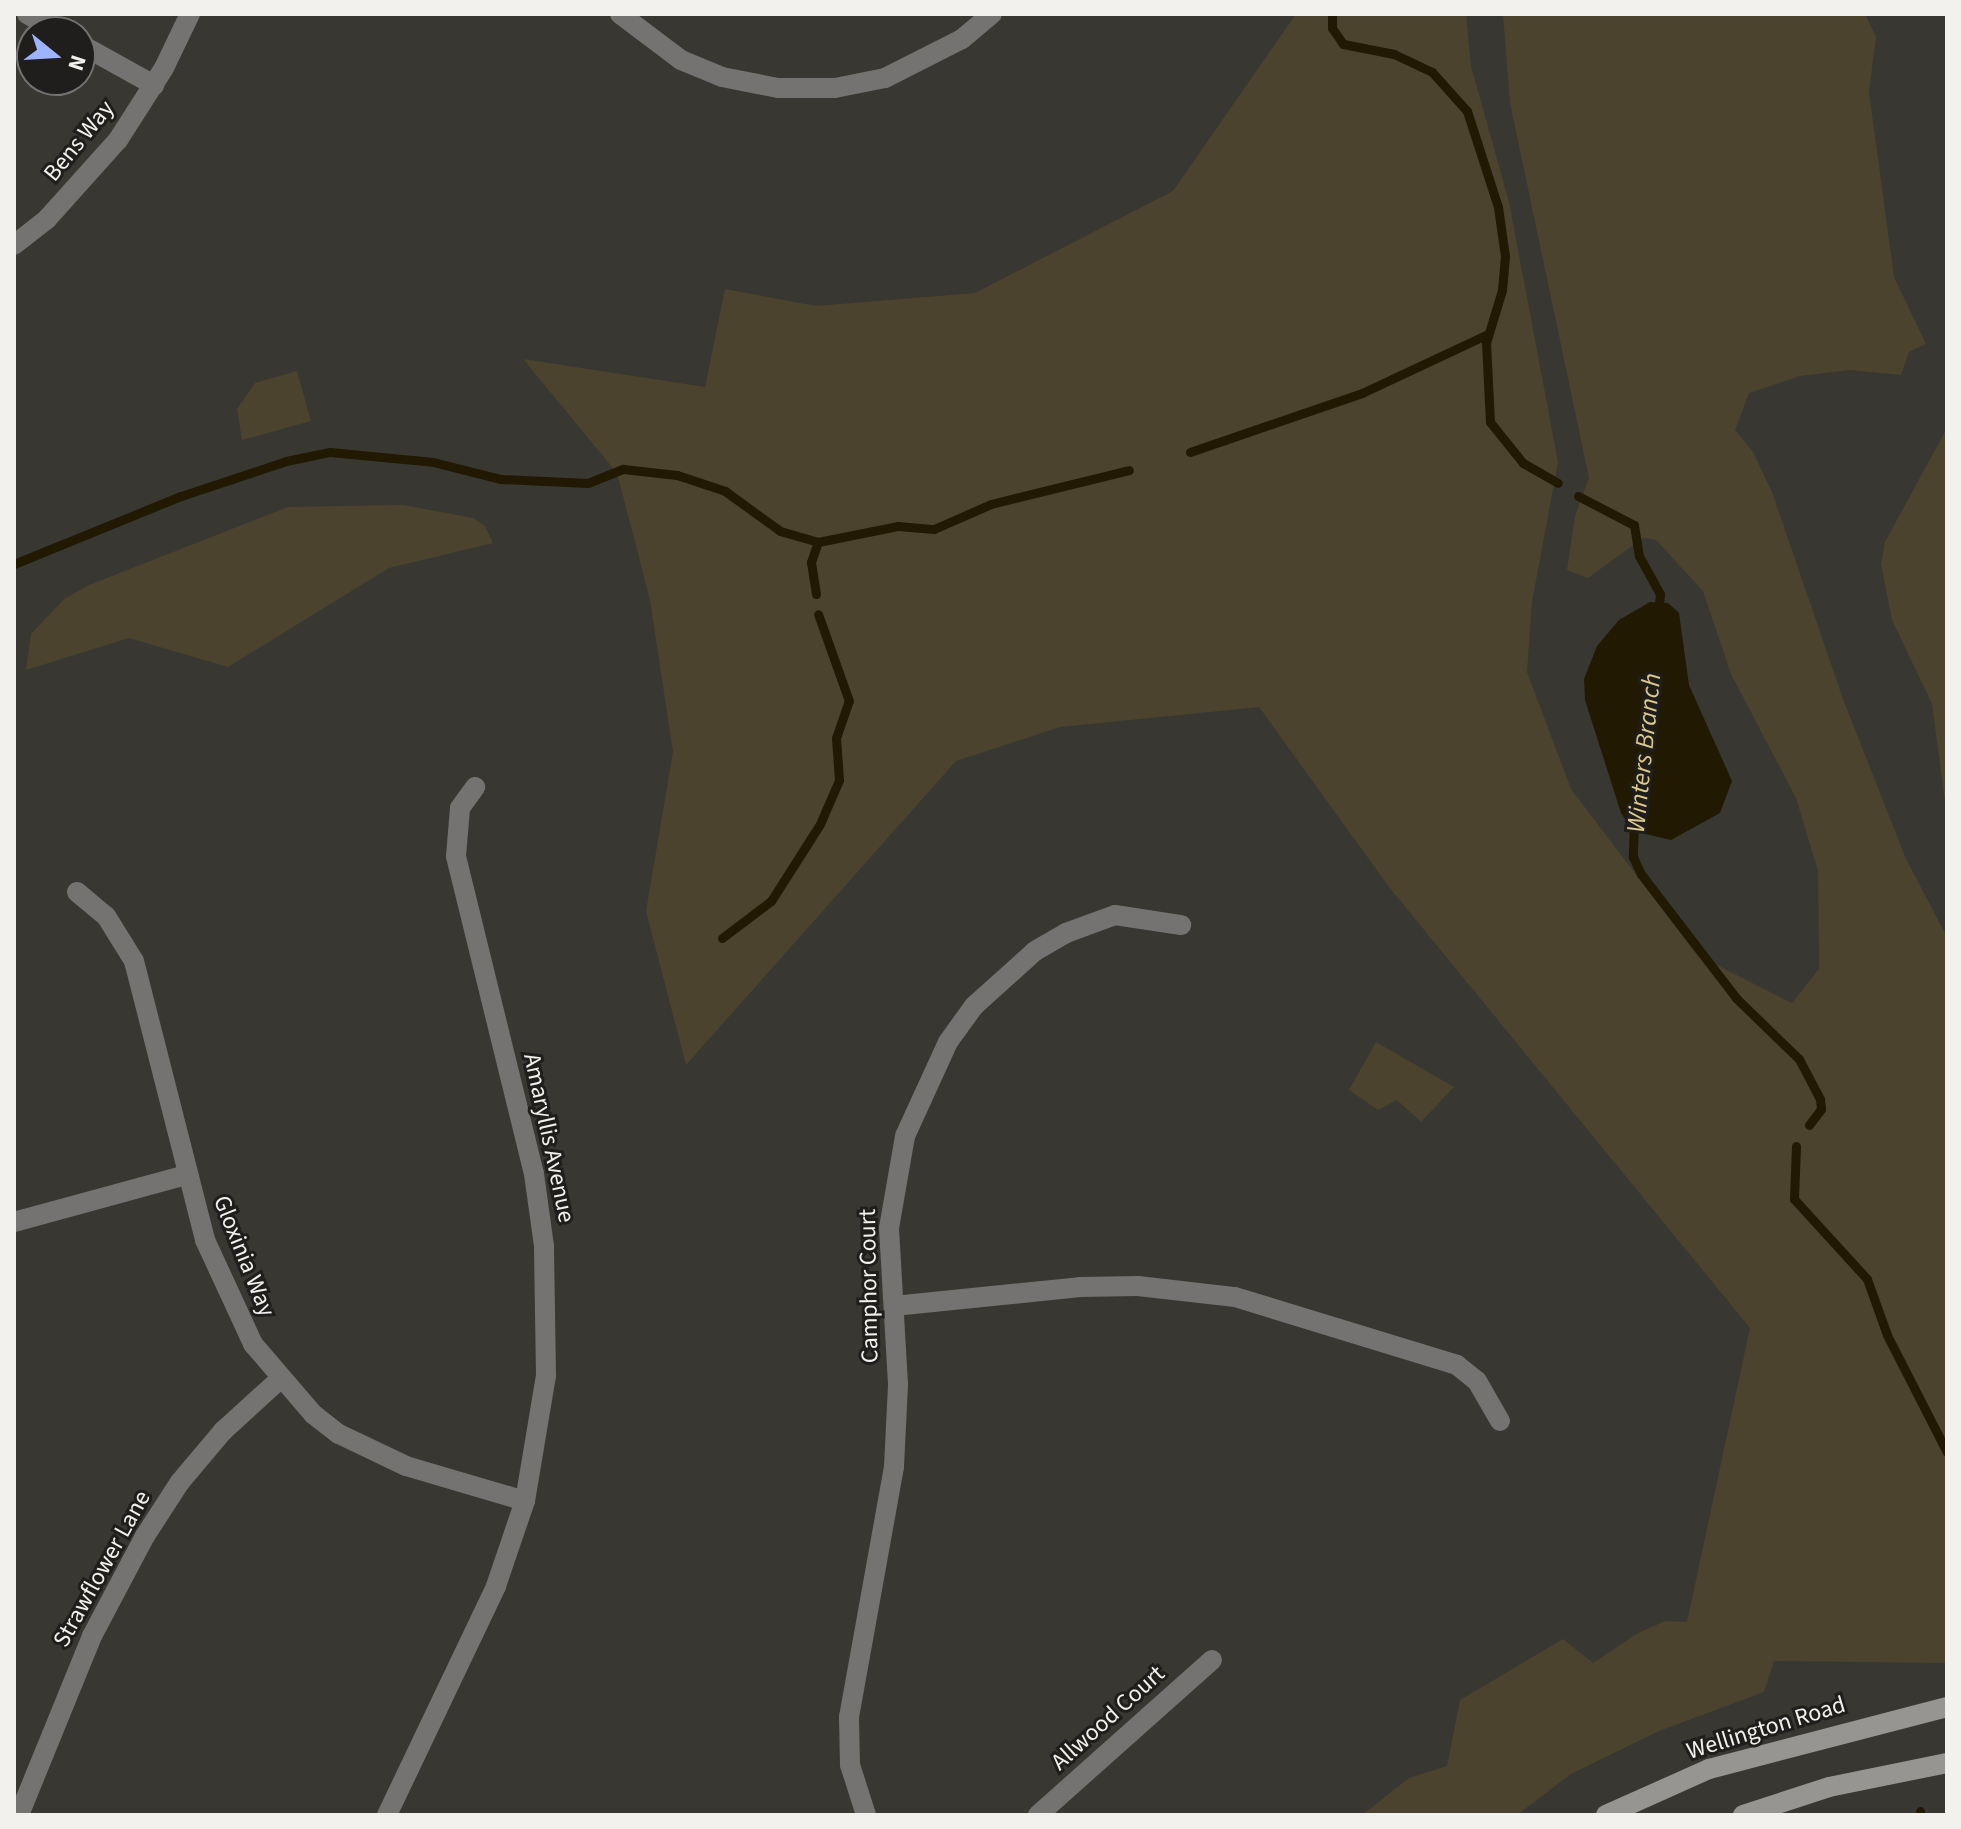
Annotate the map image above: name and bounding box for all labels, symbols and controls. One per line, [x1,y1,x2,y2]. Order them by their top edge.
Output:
north arrow [16,16,96,96]
text: N [59,51,94,75]
street label: Bens Way [38,95,120,187]
water label: Winters Branch [1620,672,1668,834]
street label: Amaryllis Avenue [517,1051,581,1225]
street label: Gloxinia Way [207,1191,281,1321]
street label: Camphor Court [853,1209,885,1363]
street label: Strawflower Lane [47,1486,157,1652]
street label: Allwood Court [1045,1660,1171,1776]
street label: Wellington Road [1683,1690,1849,1766]

